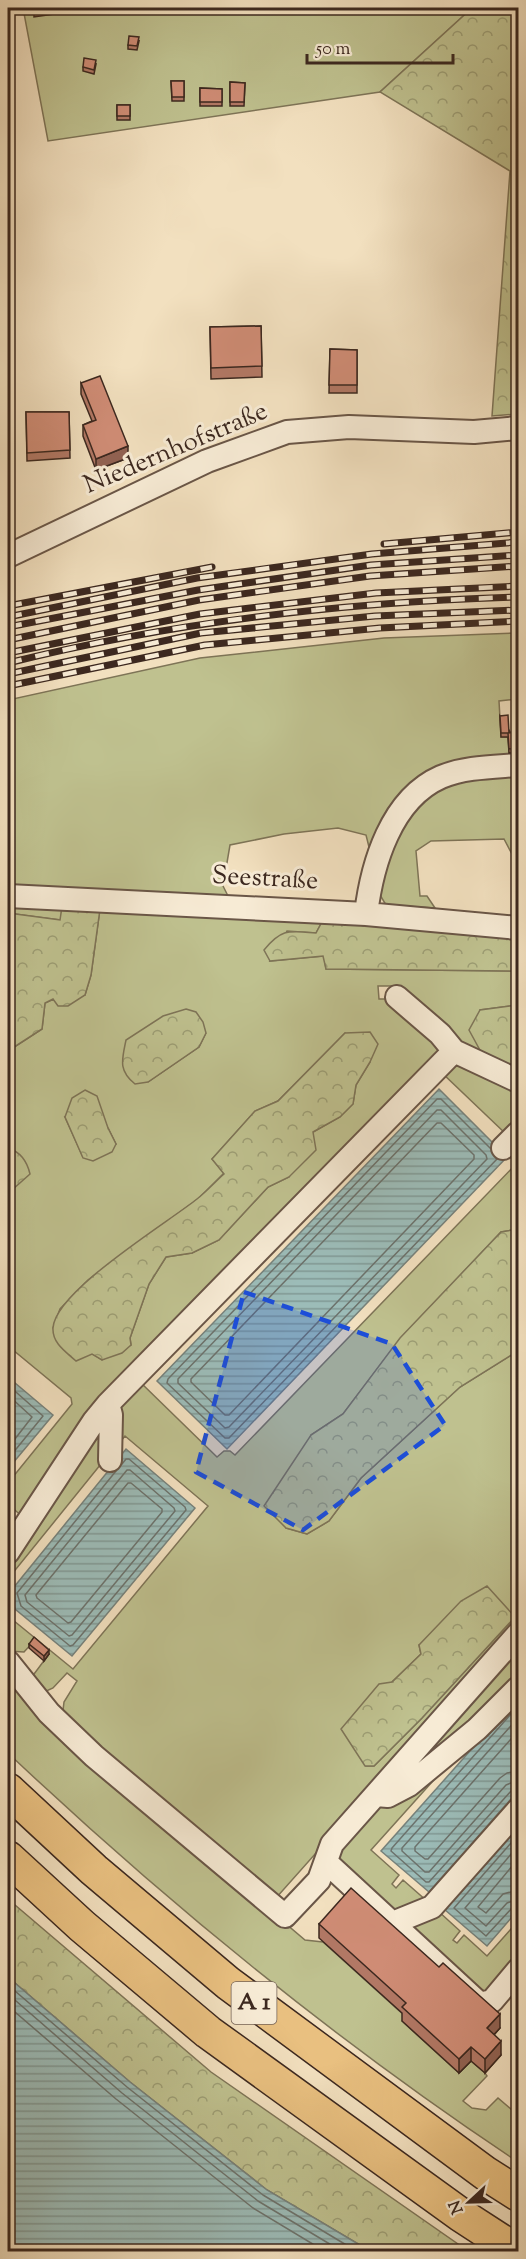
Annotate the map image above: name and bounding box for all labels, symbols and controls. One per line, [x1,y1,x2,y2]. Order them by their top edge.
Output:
scale bar [307,27,452,65]
text: 50 m [315,37,351,63]
street label: Niedernhofstraße [78,394,274,504]
street label: Seestraße [211,858,319,900]
road number: A 1 [232,1982,276,2024]
north arrow [439,2172,499,2232]
text: N [444,2196,470,2217]

